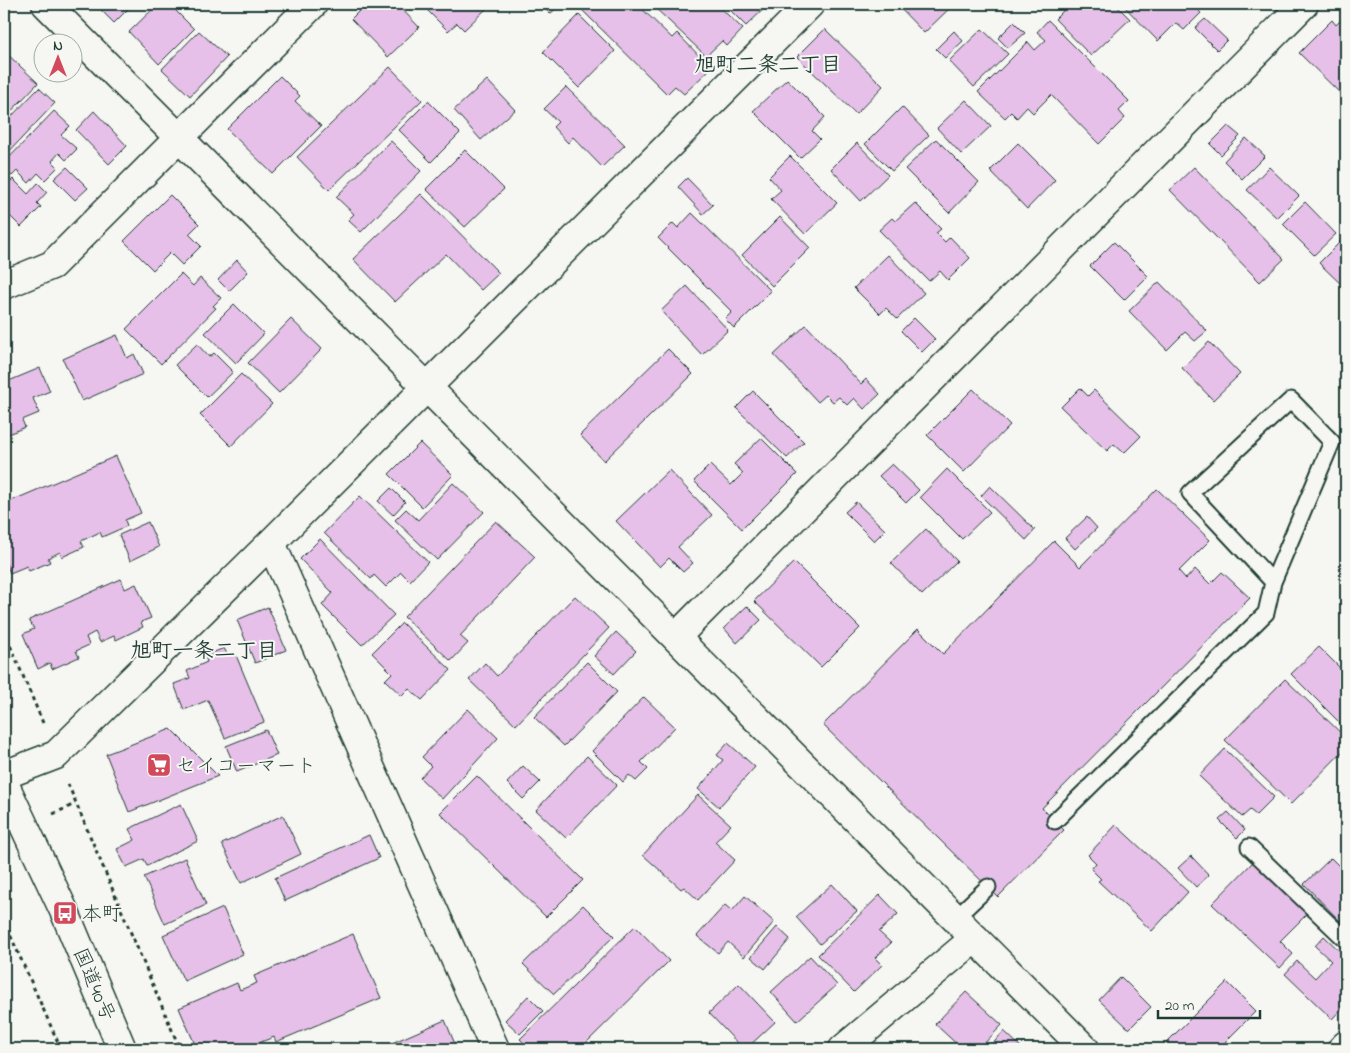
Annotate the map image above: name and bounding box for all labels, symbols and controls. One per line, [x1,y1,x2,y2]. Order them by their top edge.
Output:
north arrow [32,32,82,82]
text: N [53,36,63,57]
district label: 旭町二条二丁目 [695,51,842,81]
district label: 旭町一条二丁目 [131,637,278,667]
supermarket icon: セイコーマート [146,752,172,778]
place label: セイコーマート [176,753,316,782]
bus stop icon: 本町 [52,900,78,926]
place label: 本町 [82,901,122,930]
street label: 国道40号 [64,944,121,1026]
scale bar [1158,988,1260,1020]
text: 20 m [1165,995,1195,1017]

